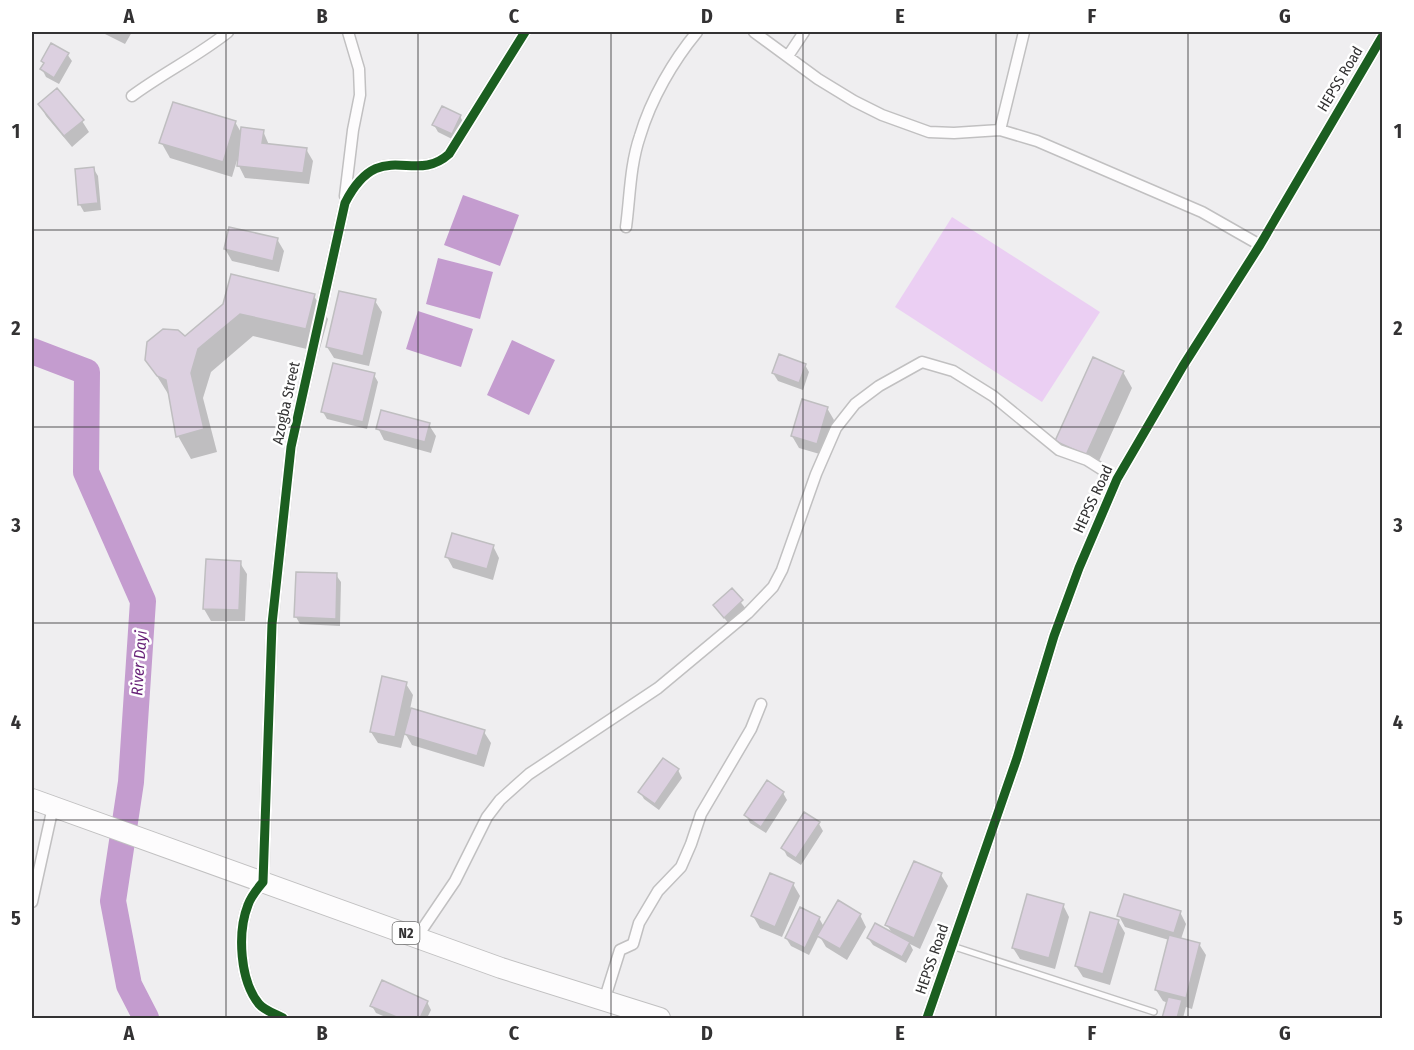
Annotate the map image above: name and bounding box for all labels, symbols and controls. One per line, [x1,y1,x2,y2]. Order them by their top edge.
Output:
text: A [123,4,136,28]
text: B [316,4,328,28]
text: C [509,4,520,28]
text: D [701,4,713,28]
text: E [895,4,905,28]
text: F [1088,4,1097,28]
text: G [1279,4,1291,28]
street label: HEPSS Road [1313,43,1367,115]
text: 1 [12,119,20,143]
text: 1 [1394,119,1402,143]
text: 2 [10,316,21,340]
text: 2 [1392,316,1403,340]
street label: Azogba Street [268,360,304,446]
street label: HEPSS Road [1069,462,1117,536]
text: 3 [10,513,21,537]
text: 3 [1392,513,1403,537]
water label: River Dayi [127,630,151,696]
text: 4 [11,710,21,734]
text: 4 [1393,710,1403,734]
text: 5 [11,906,21,930]
text: 5 [1393,906,1403,930]
road number: N2 [392,922,420,944]
street label: HEPSS Road [912,922,952,996]
text: A [123,1021,136,1045]
text: B [316,1021,328,1045]
text: C [509,1021,520,1045]
text: D [701,1021,713,1045]
text: E [895,1021,905,1045]
text: F [1088,1021,1097,1045]
text: G [1279,1021,1291,1045]

